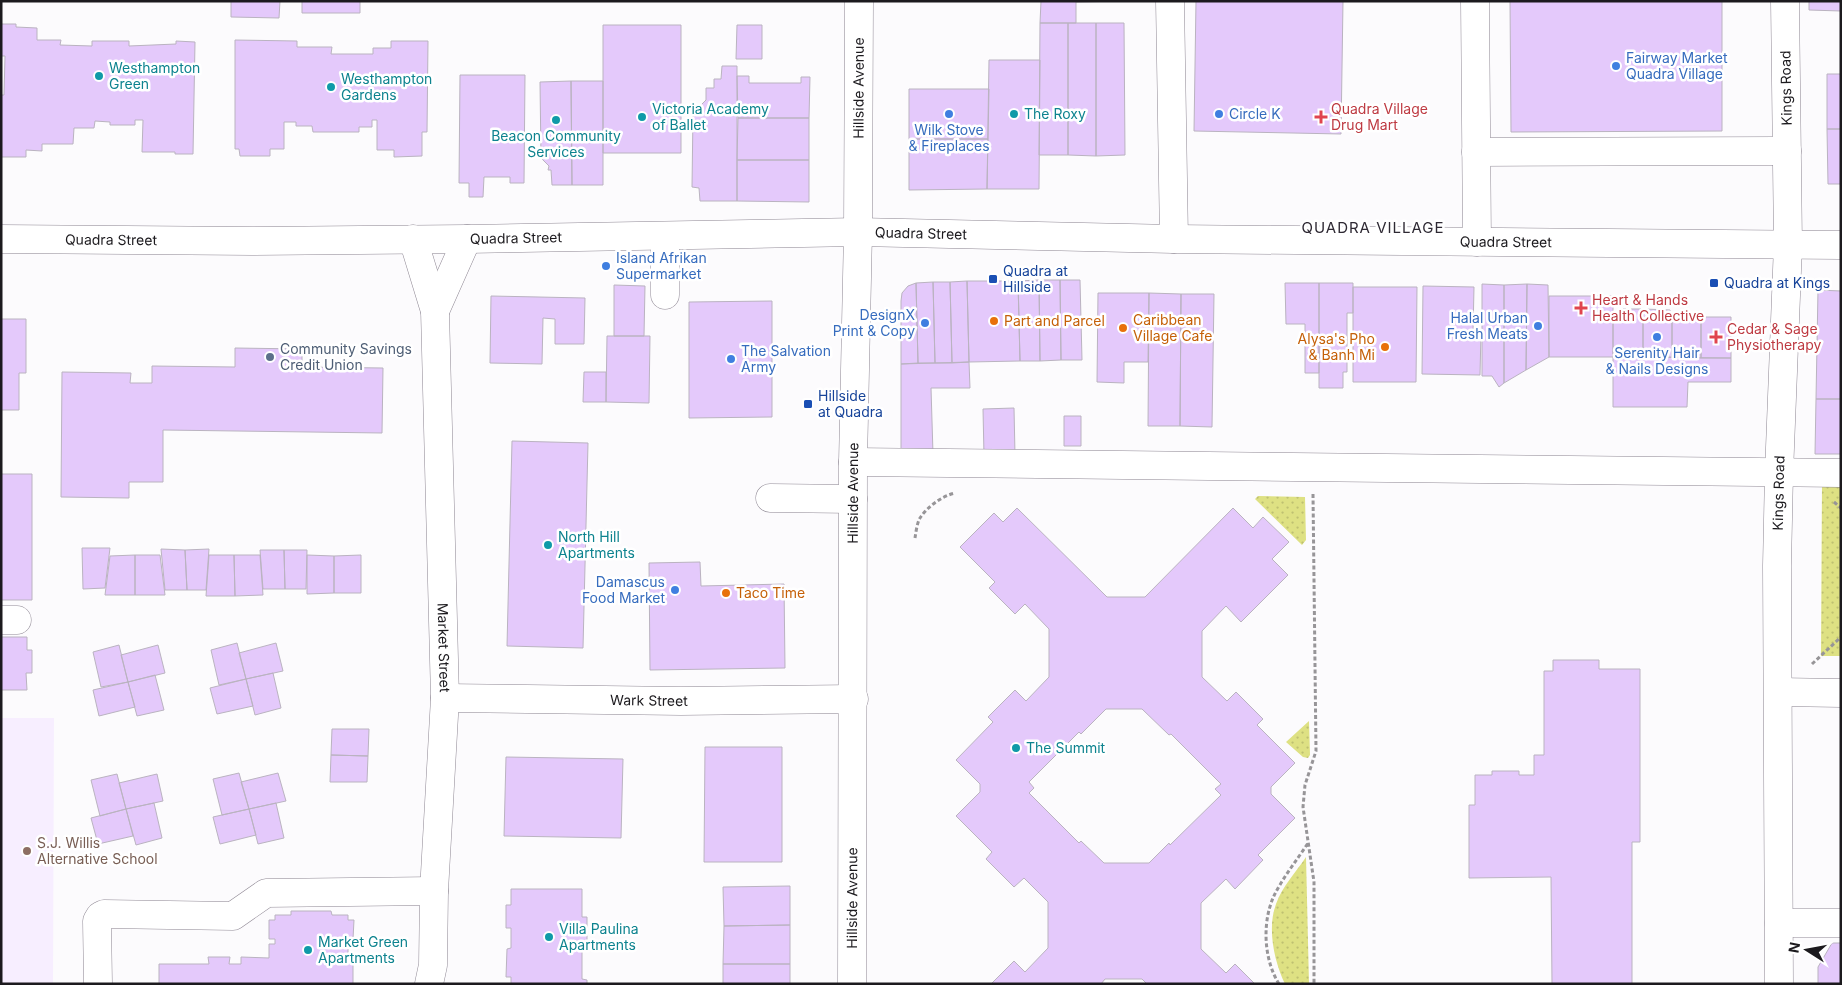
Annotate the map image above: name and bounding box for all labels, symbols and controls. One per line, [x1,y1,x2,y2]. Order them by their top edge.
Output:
street label: Hillside Avenue [849,37,867,139]
place label: Fairway Market Quadra Village [1626,49,1728,82]
street label: Kings Road [1776,50,1795,126]
place label: Westhampton Green [109,59,200,92]
marker: Fairway Market Quadra Village [1610,60,1622,72]
marker: Westhampton Green [93,70,105,82]
place label: Westhampton Gardens [341,70,432,103]
marker: Westhampton Gardens [325,81,337,93]
place label: Victoria Academy of Ballet [652,100,769,133]
place label: Quadra Village Drug Mart [1331,100,1428,133]
place label: The Roxy [1024,105,1086,122]
place label: Circle K [1229,105,1281,122]
marker: Wilk Stove & Fireplaces [943,108,955,120]
marker: The Roxy [1008,108,1020,120]
marker: Circle K [1213,108,1225,120]
marker: Victoria Academy of Ballet [636,111,648,123]
marker: Quadra Village Drug Mart [1315,111,1327,123]
marker: Beacon Community Services [550,114,562,126]
place label: Wilk Stove & Fireplaces [908,121,990,154]
place label: Beacon Community Services [491,127,621,160]
district label: QUADRA VILLAGE [1301,218,1445,237]
street label: Quadra Street [875,223,968,242]
street label: Quadra Street [470,228,563,247]
street label: Quadra Street [65,231,158,248]
street label: Quadra Street [1460,233,1552,250]
place label: Island Afrikan Supermarket [616,249,707,282]
marker: Island Afrikan Supermarket [600,260,612,272]
place label: Quadra at Hillside [1003,262,1068,295]
marker: Quadra at Hillside [987,273,999,285]
place label: Quadra at Kings [1724,274,1830,291]
marker: Quadra at Kings [1708,277,1720,289]
place label: Heart & Hands Health Collective [1592,291,1704,324]
marker: Heart & Hands Health Collective [1574,301,1588,315]
place label: DesignX Print & Copy [833,306,915,339]
place label: Halal Urban Fresh Meats [1447,309,1528,342]
place label: Caribbean Village Cafe [1133,311,1212,344]
place label: Part and Parcel [1004,312,1105,329]
marker: Part and Parcel [988,315,1000,327]
marker: DesignX Print & Copy [919,317,931,329]
marker: Halal Urban Fresh Meats [1532,320,1544,332]
place label: Cedar & Sage Physiotherapy [1727,320,1822,353]
marker: Caribbean Village Cafe [1117,322,1129,334]
place label: Alysa's Pho & Banh Mi [1298,330,1375,363]
marker: Cedar & Sage Physiotherapy [1709,330,1723,344]
marker: Serenity Hair & Nails Designs [1651,331,1663,343]
place label: Community Savings Credit Union [280,340,412,373]
marker: Alysa's Pho & Banh Mi [1379,341,1391,353]
place label: The Salvation Army [741,342,831,375]
place label: Serenity Hair & Nails Designs [1606,344,1708,377]
marker: Community Savings Credit Union [264,351,276,363]
marker: The Salvation Army [725,353,737,365]
place label: Hillside at Quadra [818,387,883,420]
marker: Hillside at Quadra [802,398,814,410]
street label: Hillside Avenue [844,442,861,544]
street label: Kings Road [1769,455,1788,531]
place label: North Hill Apartments [558,528,635,561]
marker: North Hill Apartments [542,539,554,551]
place label: Damascus Food Market [582,573,665,606]
marker: Damascus Food Market [669,584,681,596]
place label: Taco Time [736,584,805,601]
marker: Taco Time [720,587,732,599]
street label: Market Street [435,603,454,693]
street label: Wark Street [610,691,688,709]
place label: The Summit [1026,739,1106,756]
marker: The Summit [1010,742,1022,754]
place label: S.J. Willis Alternative School [37,834,158,867]
marker: S.J. Willis Alternative School [21,845,33,857]
street label: Hillside Avenue [843,847,860,949]
place label: Villa Paulina Apartments [559,920,639,953]
north arrow [1782,925,1832,975]
marker: Villa Paulina Apartments [543,931,555,943]
place label: Market Green Apartments [318,933,408,966]
text: N [1784,941,1803,954]
marker: Market Green Apartments [302,944,314,956]

